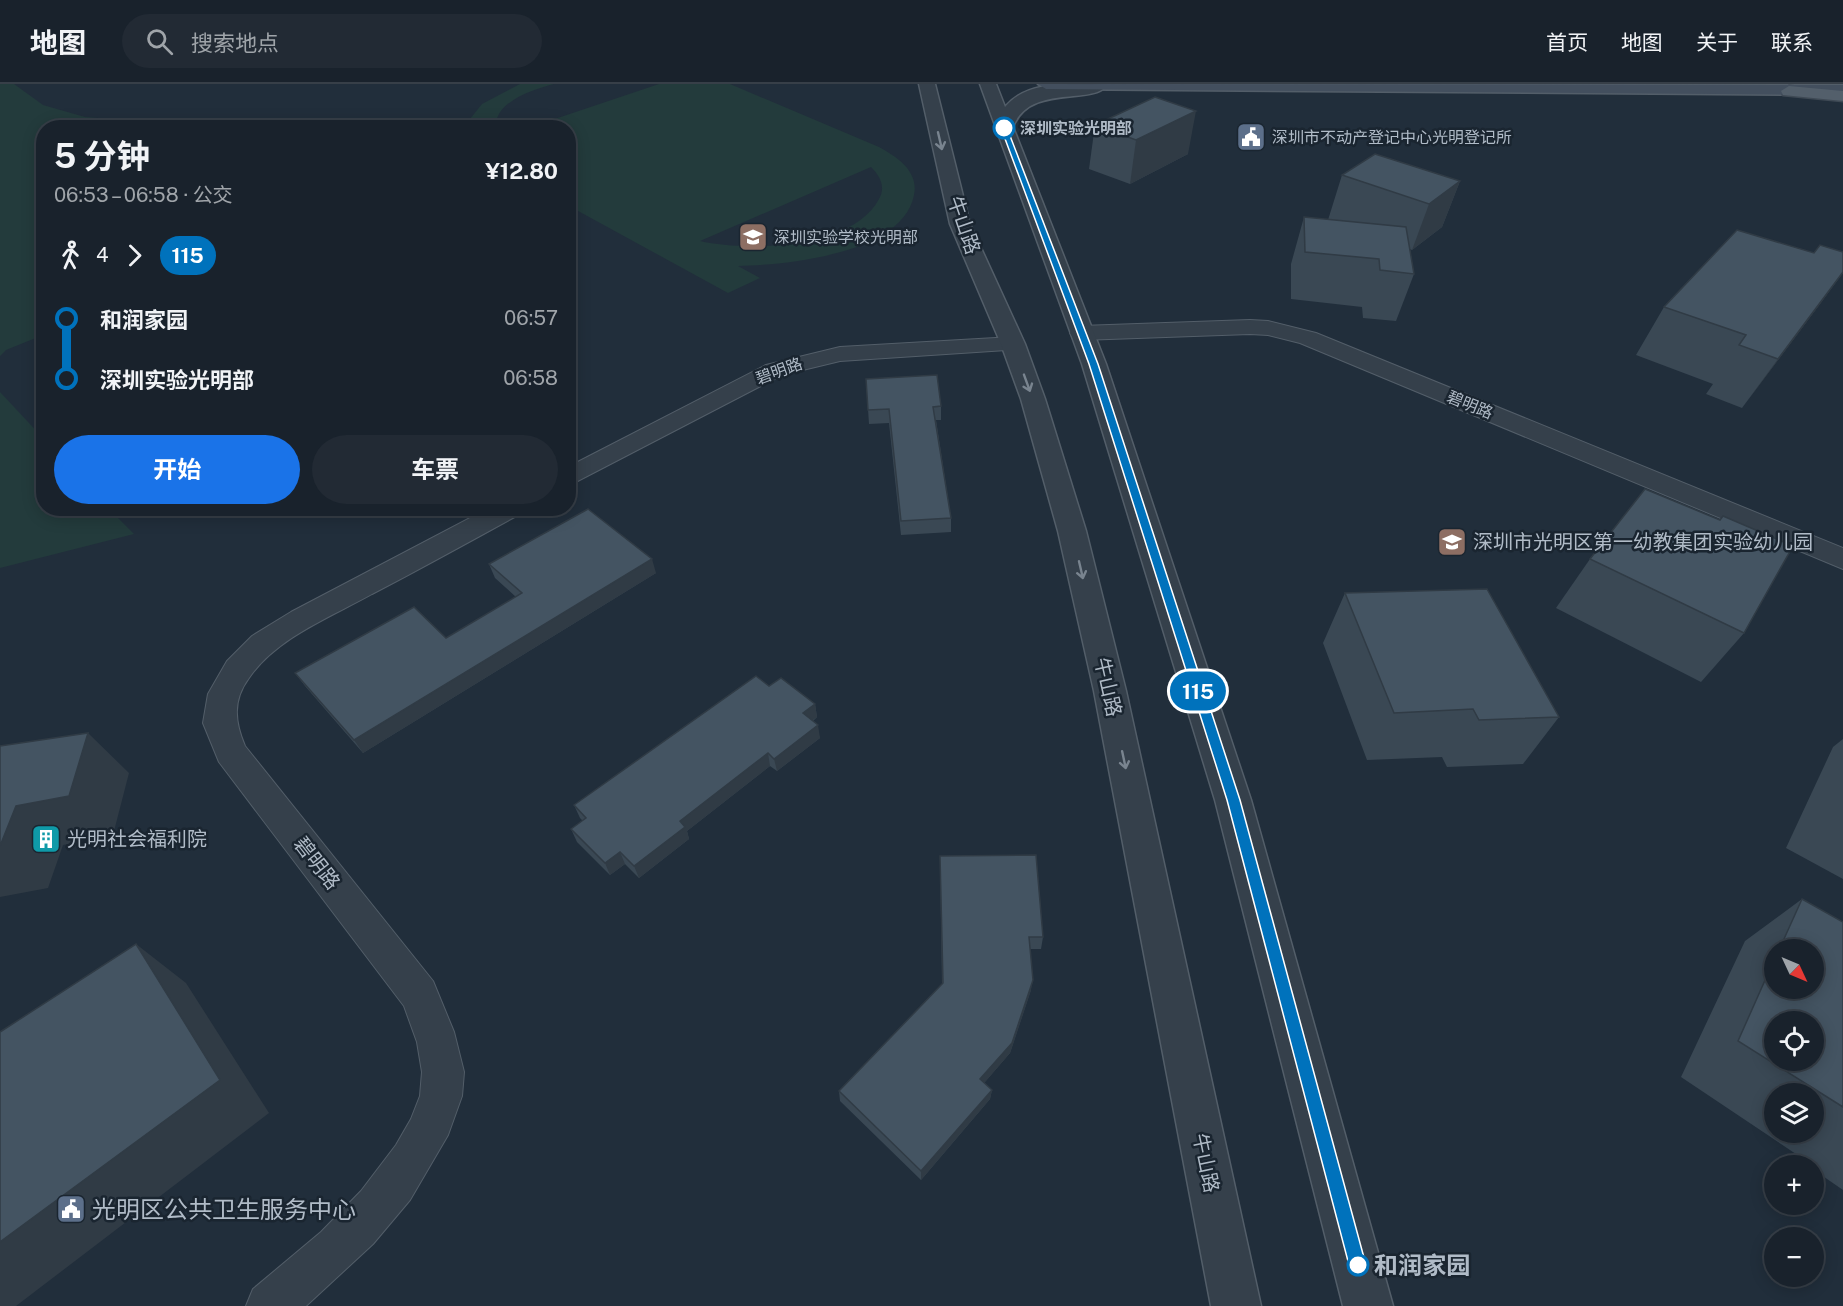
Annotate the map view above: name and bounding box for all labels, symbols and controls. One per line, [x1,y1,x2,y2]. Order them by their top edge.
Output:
search box [122,14,542,68]
icon: search [143,25,176,58]
text: 地图 [30,26,86,59]
text: 搜索地点 [191,30,279,56]
text: 首页 [1546,30,1588,55]
text: 地图 [1621,30,1663,55]
text: 关于 [1696,30,1738,55]
text: 联系 [1771,30,1813,55]
marker: 深圳实验光明部 [993,117,1015,139]
place label: 深圳实验光明部 [1020,119,1132,138]
public building icon: 深圳市不动产登记中心光明登记所 [1235,121,1267,153]
place label: 深圳市不动产登记中心光明登记所 [1272,128,1512,147]
one-way arrow [935,131,946,150]
text: 5 分钟 [54,137,150,175]
text: ¥12.80 [485,158,558,184]
text: 06:53 – 06:58 · 公交 [54,183,233,207]
street label: 牛山路 [943,193,985,257]
school or university icon: 深圳实验学校光明部 [737,221,769,253]
place label: 深圳实验学校光明部 [774,228,918,247]
icon: walk [54,239,87,272]
icon: forward [118,239,151,272]
text: 4 [96,243,109,267]
text: 115 [172,243,204,268]
text: 06:57 [504,306,558,330]
text: 和润家园 [100,307,188,333]
street label: 碧明路 [753,354,805,388]
text: 06:58 [503,366,558,390]
text: 深圳实验光明部 [100,367,254,393]
one-way arrow [1023,373,1034,392]
street label: 碧明路 [1444,387,1496,423]
button: 开始 [54,435,300,504]
button: 车票 [312,435,558,504]
school or university icon: 深圳市光明区第一幼教集团实验幼儿园 [1436,526,1468,558]
place label: 深圳市光明区第一幼教集团实验幼儿园 [1473,530,1813,554]
one-way arrow [1076,560,1087,579]
street label: 牛山路 [1090,655,1126,719]
line badge: 115 [1164,672,1232,710]
text: 115 [1182,679,1214,704]
one-way arrow [1119,750,1130,770]
building icon: 光明社会福利院 [30,823,62,855]
place label: 光明社会福利院 [67,827,207,851]
street label: 碧明路 [289,832,345,894]
north arrow [1764,939,1824,999]
map controls [1764,939,1824,1287]
button: locate [1764,1011,1824,1071]
button: layers [1764,1083,1824,1143]
street label: 牛山路 [1188,1131,1224,1195]
button: + [1764,1155,1824,1215]
public building icon: 光明区公共卫生服务中心 [55,1193,87,1225]
place label: 光明区公共卫生服务中心 [92,1195,356,1223]
button: − [1764,1227,1824,1287]
place label: 和润家园 [1374,1251,1470,1279]
marker: 和润家园 [1347,1254,1369,1276]

